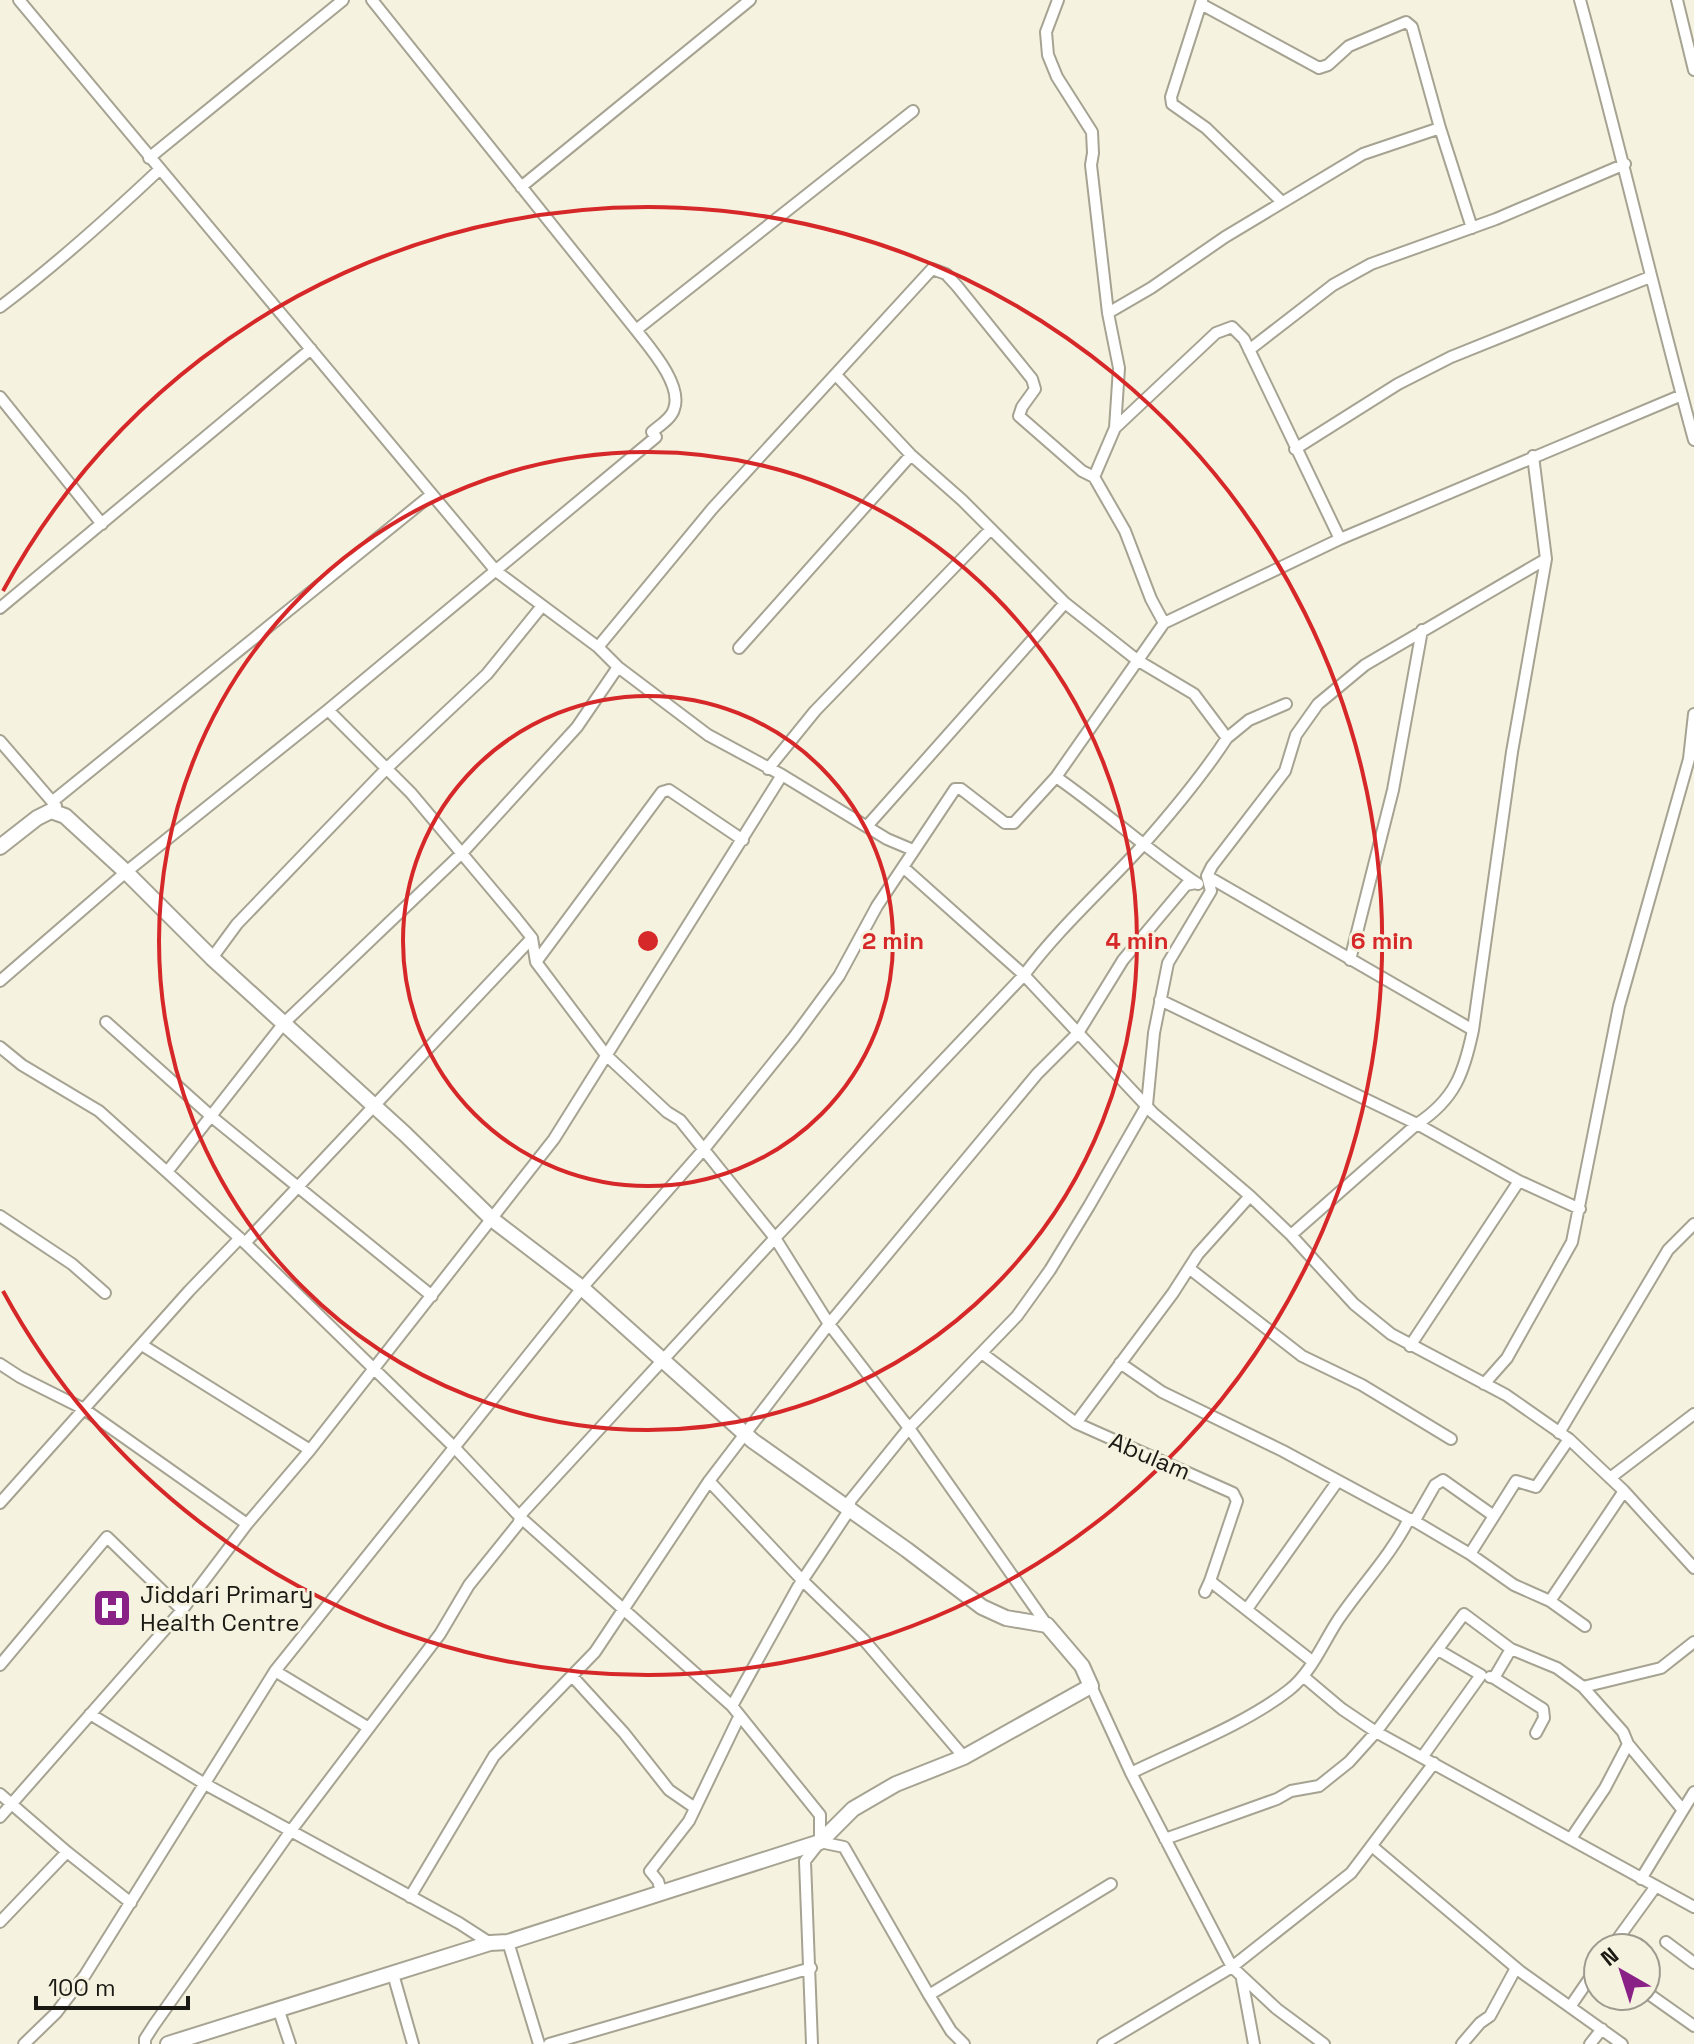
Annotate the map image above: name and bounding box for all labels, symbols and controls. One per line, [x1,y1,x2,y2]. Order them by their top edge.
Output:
text: 2 min [862,925,924,956]
text: 4 min [1105,925,1169,956]
text: 6 min [1351,925,1413,956]
centre of rings [634,927,662,955]
street label: Abulam [1105,1425,1195,1487]
place label: Jiddari Primary Health Centre [140,1579,313,1638]
hospital icon: Jiddari Primary Health Centre [91,1587,133,1629]
north arrow [1582,1932,1662,2012]
text: N [1595,1941,1624,1972]
scale bar [36,1960,188,2010]
text: 100 m [48,1972,116,2003]

